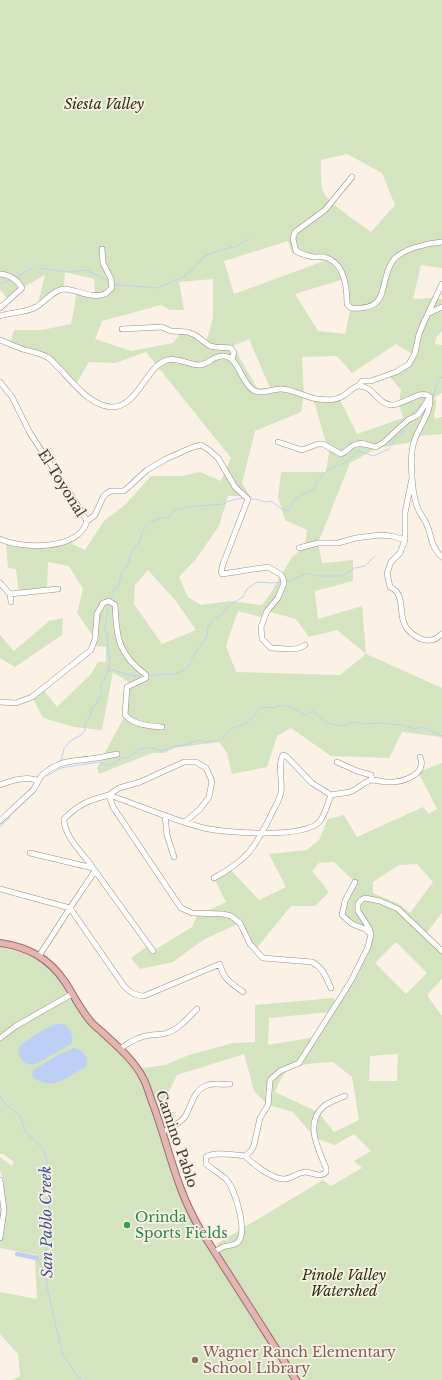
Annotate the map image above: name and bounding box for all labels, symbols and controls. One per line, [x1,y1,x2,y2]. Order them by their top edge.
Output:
park label: Siesta Valley [64,95,145,113]
street label: El Toyonal [34,446,90,521]
street label: Camino Pablo [152,1088,202,1190]
water label: San Pablo Creek [36,1166,56,1278]
place label: Orinda Sports Fields [135,1208,228,1242]
marker: Orinda Sports Fields [122,1220,132,1230]
park label: Pinole Valley Watershed [301,1266,387,1300]
place label: Wagner Ranch Elementary School Library [202,1343,396,1377]
marker: Wagner Ranch Elementary School Library [190,1355,200,1365]

